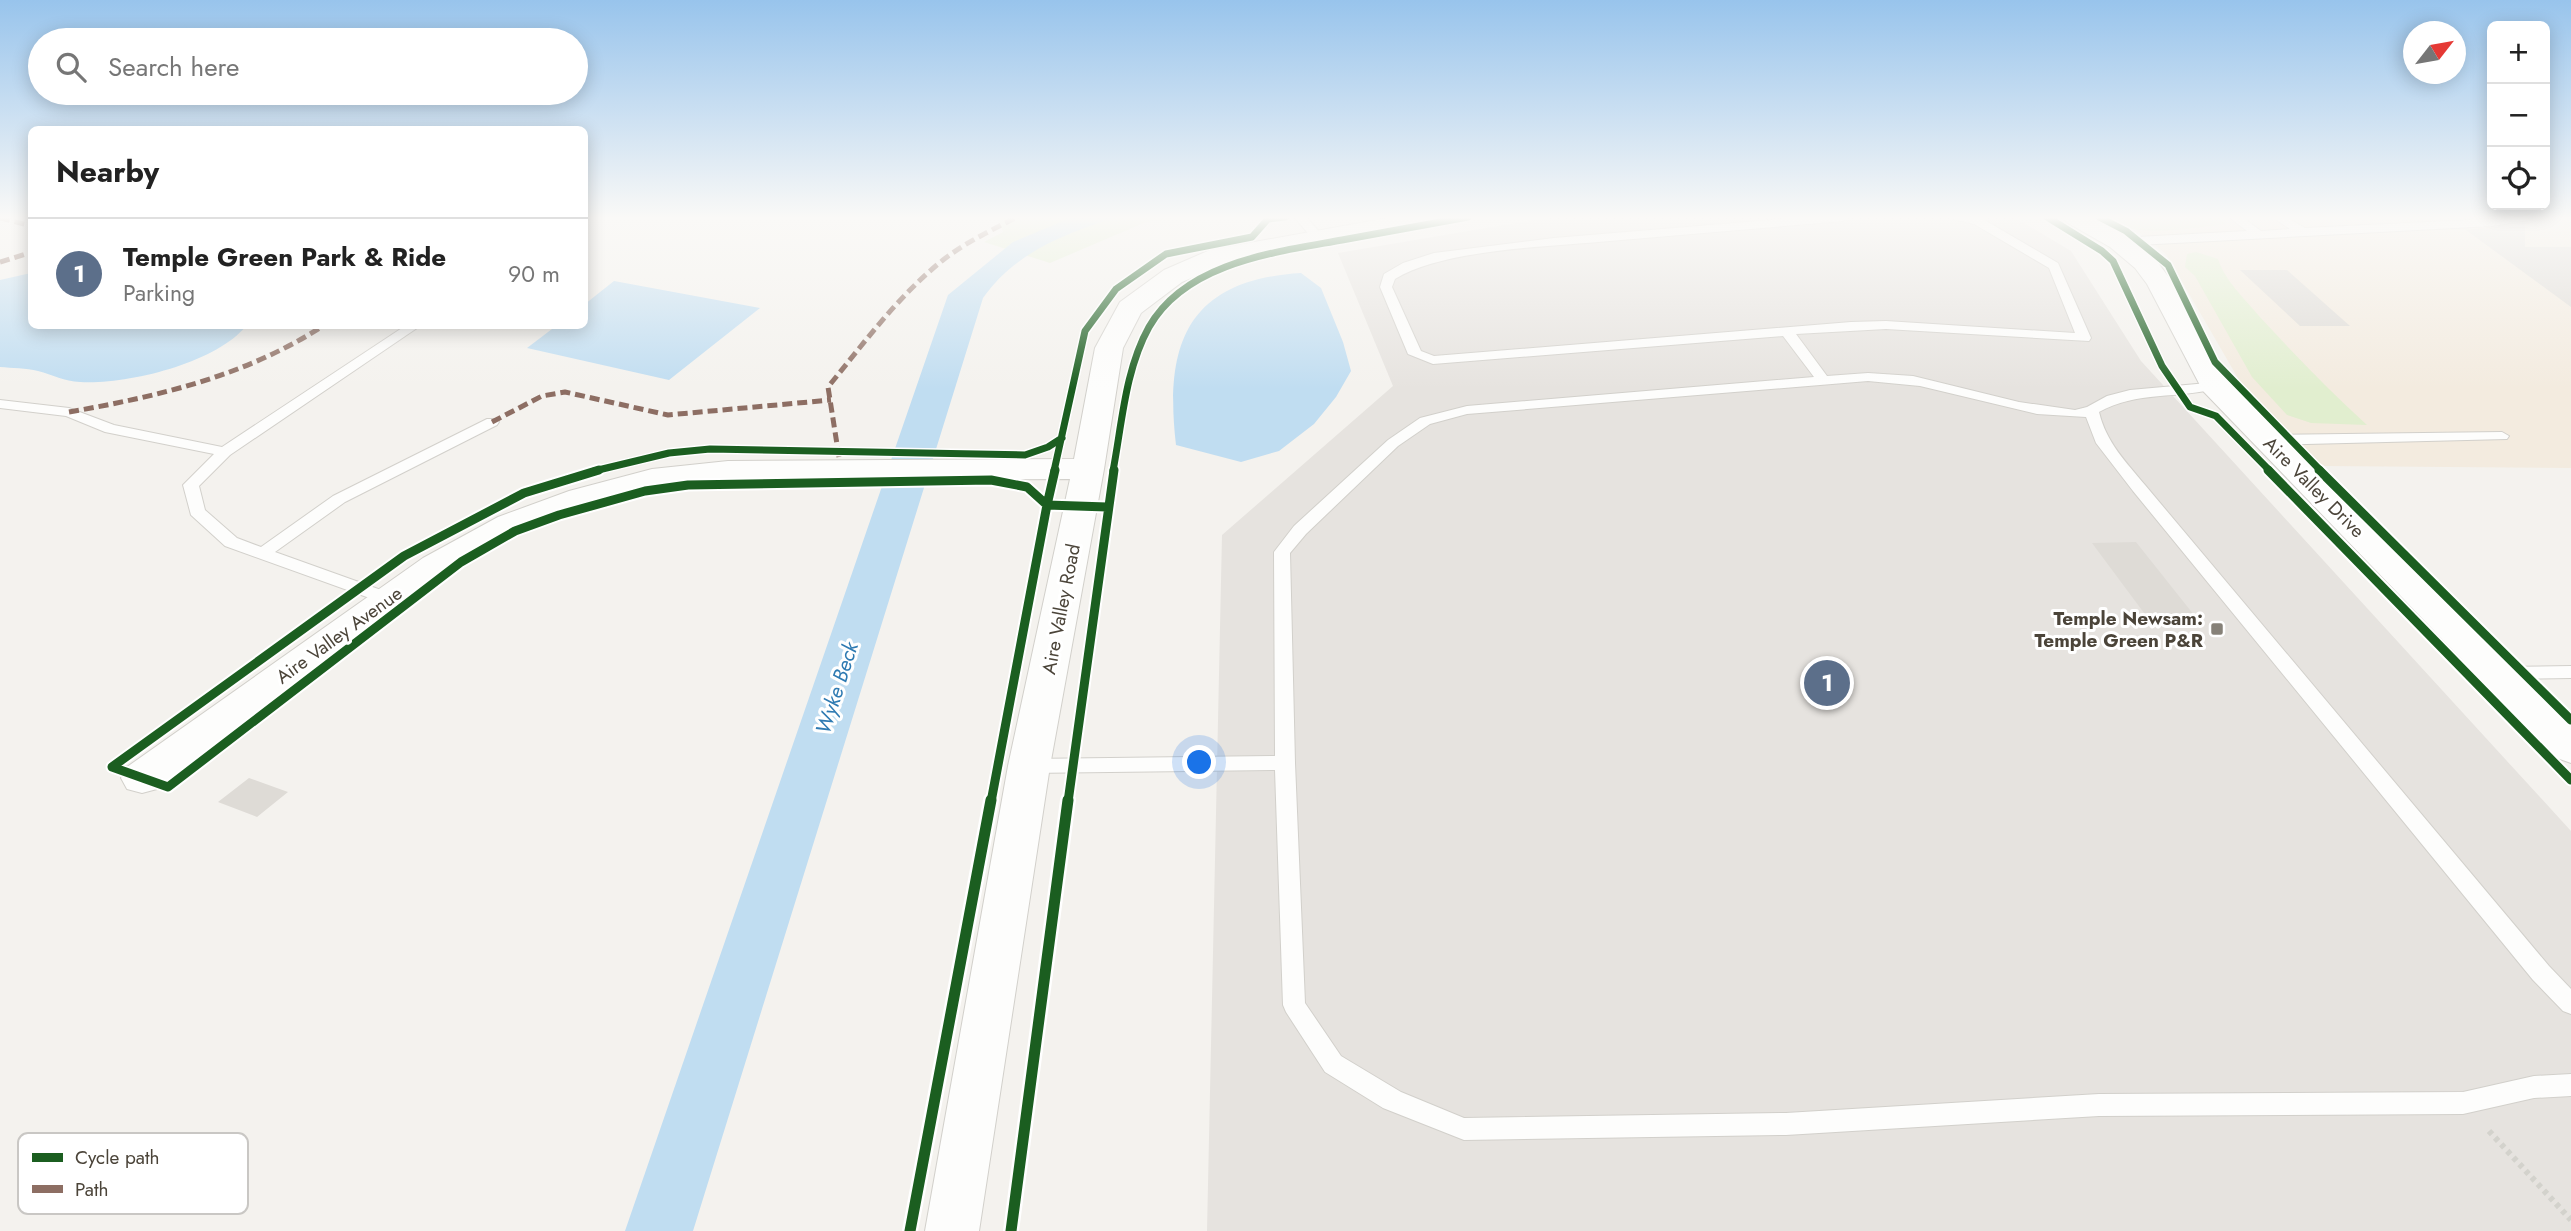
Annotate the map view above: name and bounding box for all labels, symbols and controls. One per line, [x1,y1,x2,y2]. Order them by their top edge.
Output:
north arrow [2403,21,2466,84]
map controls [2487,21,2550,210]
button: + [2487,21,2550,84]
search box [28,28,588,105]
icon: search [52,48,90,86]
text: Search here [108,48,240,86]
button: − [2487,84,2550,147]
button: locate [2487,147,2550,210]
text: Nearby [56,150,159,193]
text: Temple Green Park & Ride [123,238,446,276]
text: 1 [73,257,85,291]
text: 90 m [508,257,560,291]
text: Parking [123,276,195,310]
street label: Aire Valley Drive [2257,430,2371,544]
street label: Aire Valley Road [1035,542,1087,676]
street label: Aire Valley Avenue [270,580,408,690]
place label: Temple Newsam: Temple Green P&R [2035,605,2204,654]
marker: Temple Newsam: Temple Green P&R [2209,621,2225,637]
water label: Wyke Beck [808,637,866,738]
pin: 1 [1804,657,1850,709]
your location [1182,745,1216,779]
legend [18,1133,248,1214]
text: Cycle path [75,1144,160,1171]
text: Path [75,1176,109,1203]

